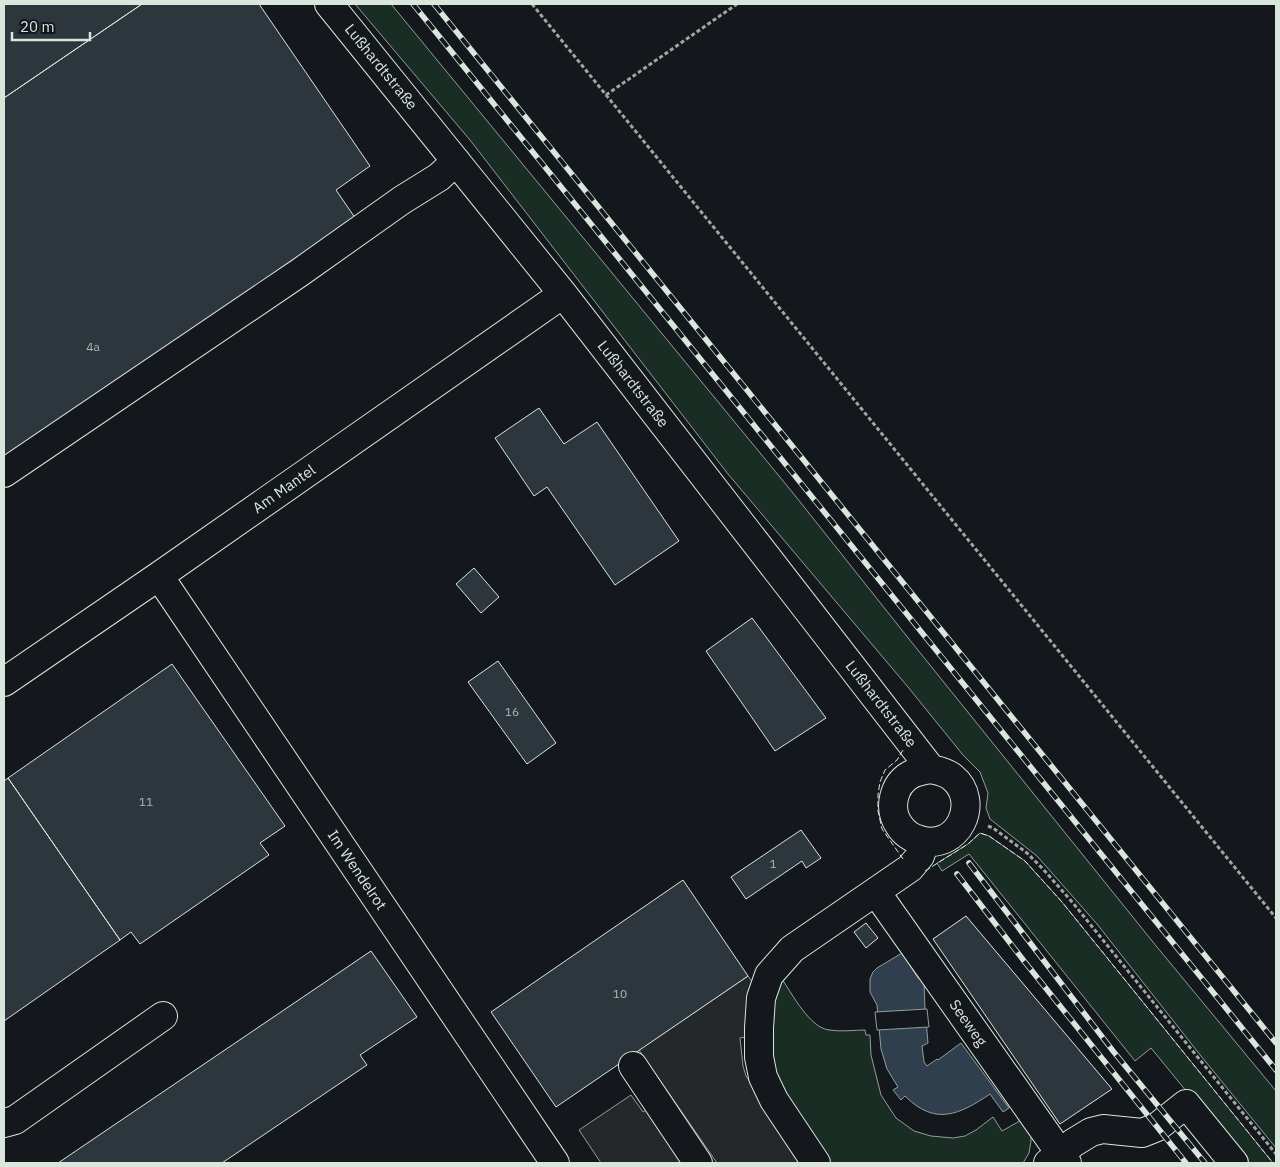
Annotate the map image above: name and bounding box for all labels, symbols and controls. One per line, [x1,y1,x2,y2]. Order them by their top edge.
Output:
scale bar [12,10,90,42]
text: 20 m [20,17,55,36]
street label: Lußhardtstraße [341,20,422,114]
street label: Lußhardtstraße [594,336,673,431]
house number: 4a [86,339,100,354]
street label: Am Mantel [249,460,319,517]
street label: Lußhardtstraße [842,656,921,751]
house number: 16 [505,704,519,719]
house number: 11 [139,794,153,809]
street label: Im Wendelrot [324,826,391,913]
house number: 1 [769,856,777,871]
house number: 10 [613,986,627,1001]
street label: Seeweg [946,996,991,1050]

